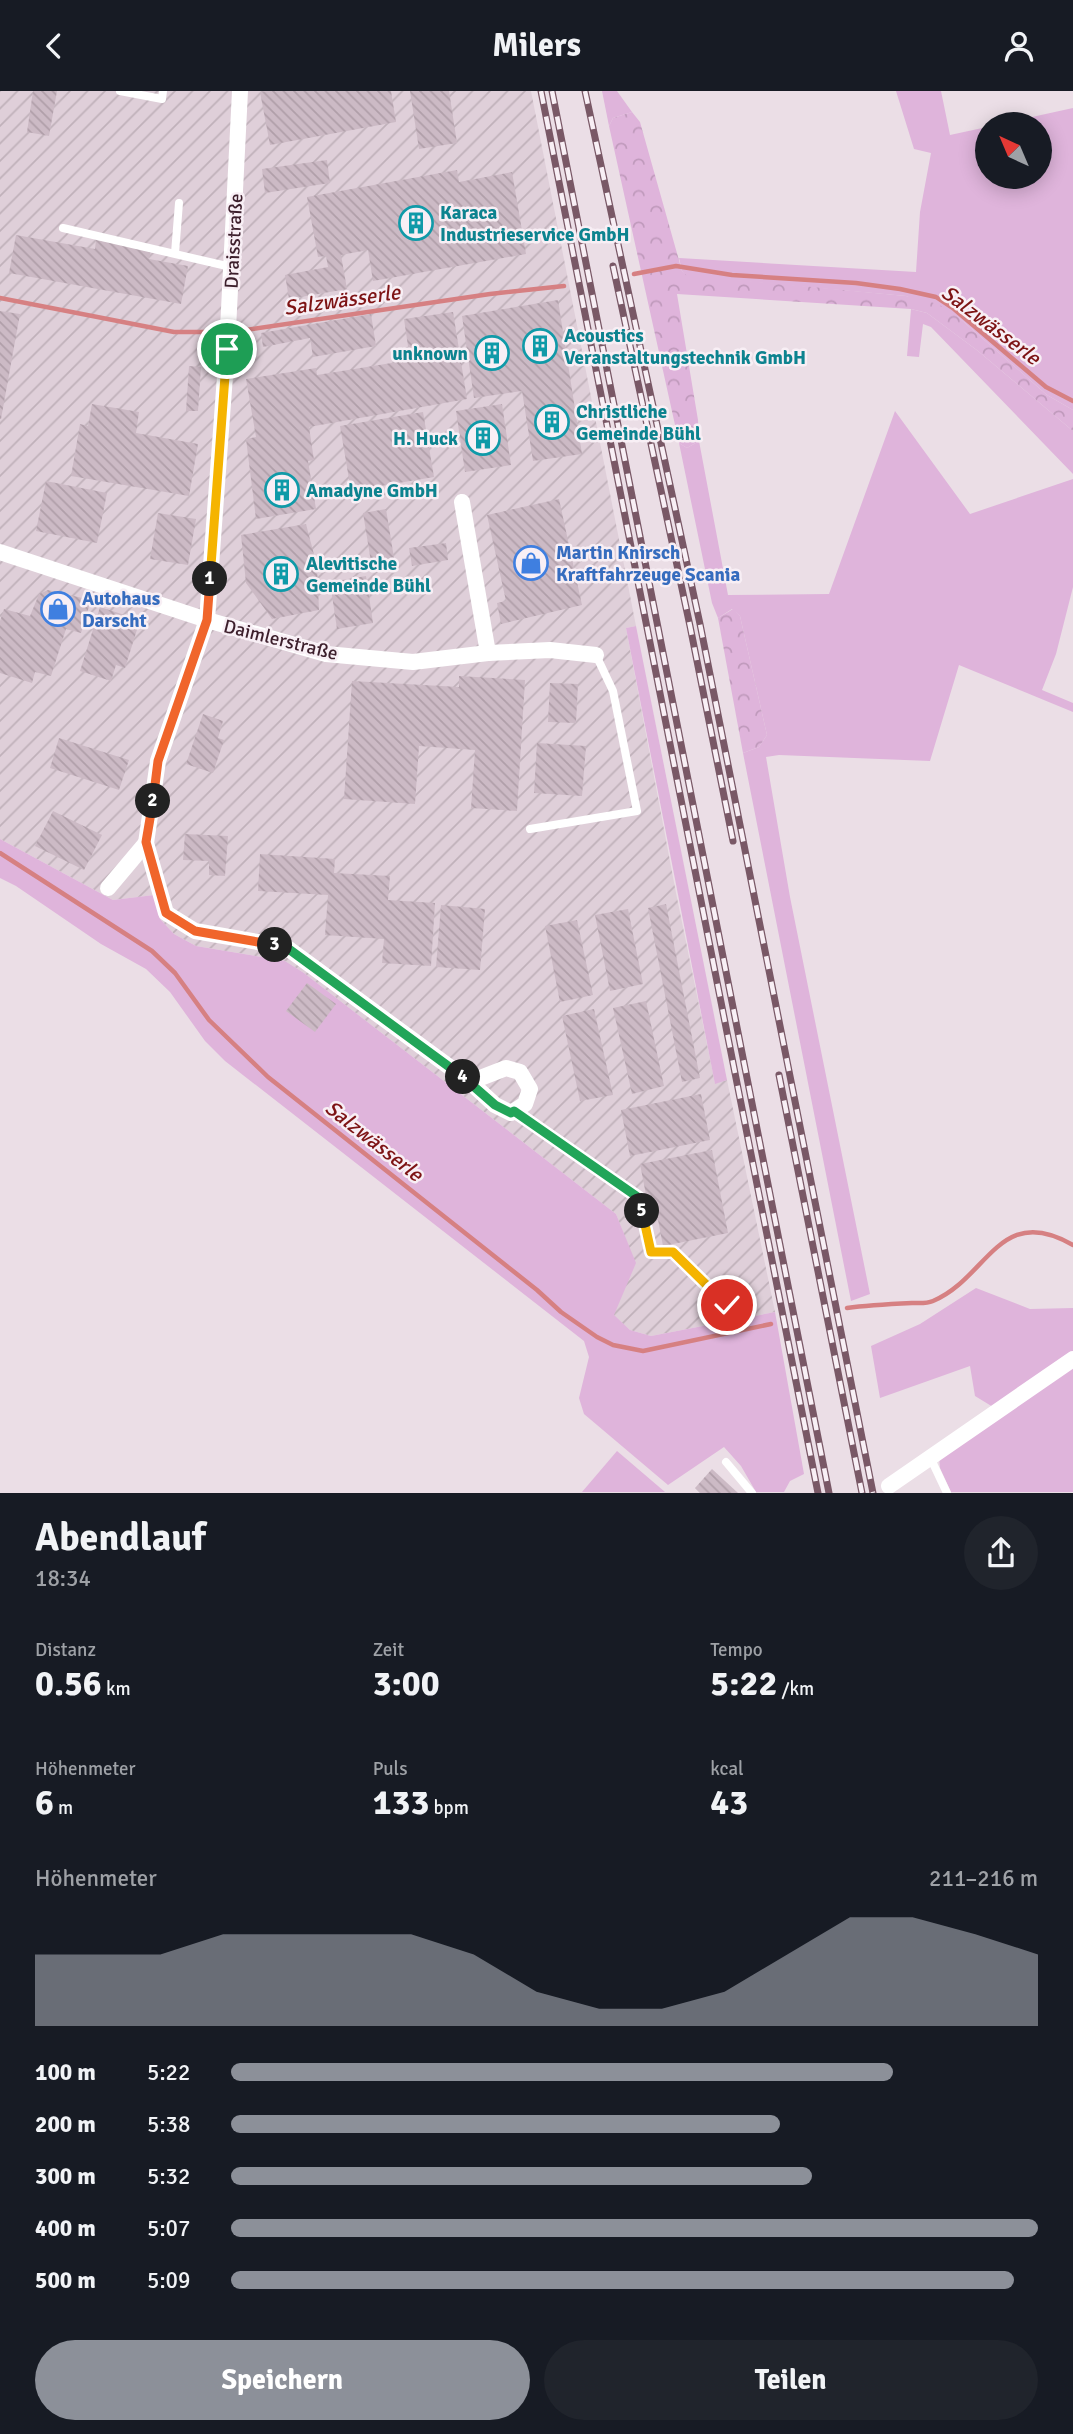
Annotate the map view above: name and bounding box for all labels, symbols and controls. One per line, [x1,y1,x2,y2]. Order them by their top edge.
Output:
text: Milers [492,26,581,65]
icon: back [35,27,73,65]
icon: person [1000,27,1038,65]
north arrow [975,112,1052,189]
map controls [975,112,1052,189]
street label: Draisstraße [220,193,248,289]
place label: Karaca Industrieservice GmbH [440,201,630,247]
building icon: Karaca Industrieservice GmbH [397,204,435,242]
water label: Salzwässerle [282,279,403,321]
water label: Salzwässerle [936,279,1047,371]
pin [197,319,257,379]
place label: Acoustics Veranstaltungstechnik GmbH [564,324,806,370]
building icon: Acoustics Veranstaltungstechnik GmbH [521,327,559,365]
icon: arrive [208,330,246,368]
building icon: unknown [473,334,511,372]
place label: unknown [392,342,468,366]
place label: Christliche Gemeinde Bühl [576,400,701,446]
building icon: Christliche Gemeinde Bühl [533,403,571,441]
building icon: H. Huck [464,419,502,457]
place label: H. Huck [393,427,458,451]
building icon: Amadyne GmbH [263,471,301,509]
place label: Amadyne GmbH [306,479,438,503]
place label: Martin Knirsch Kraftfahrzeuge Scania [556,541,741,587]
shop icon: Martin Knirsch Kraftfahrzeuge Scania [512,544,550,582]
place label: Alevitische Gemeinde Bühl [306,552,431,598]
building icon: Alevitische Gemeinde Bühl [262,555,300,593]
pin: 1 [192,561,228,596]
text: 1 [204,566,215,590]
place label: Autohaus Darscht [82,587,160,633]
shop icon: Autohaus Darscht [39,590,77,628]
street label: Daimlerstraße [221,614,340,666]
pin: 2 [136,783,170,819]
text: 2 [147,788,158,812]
pin: 3 [258,927,292,963]
text: 3 [269,932,280,956]
pin: 4 [446,1059,480,1095]
text: 4 [457,1064,468,1088]
water label: Salzwässerle [320,1095,429,1188]
pin: 5 [624,1193,660,1229]
text: 5 [636,1198,647,1222]
pin [697,1275,757,1335]
icon: check [708,1286,746,1324]
text: Abendlauf [35,1514,206,1561]
button: share [964,1516,1038,1590]
text: 18:34 [35,1564,91,1593]
text: Distanz [35,1638,96,1662]
text: Zeit [373,1638,404,1662]
text: Tempo [710,1638,763,1662]
text: 0.56 [35,1662,102,1705]
text: 3:00 [373,1662,440,1705]
text: 5:22 [710,1662,777,1705]
text: km [102,1677,131,1701]
text: /km [777,1677,814,1701]
text: Höhenmeter [35,1757,136,1781]
text: Puls [373,1757,407,1781]
text: kcal [710,1757,744,1781]
text: 6 [35,1781,54,1824]
text: 133 [373,1781,429,1824]
text: 43 [710,1781,748,1824]
text: m [54,1796,73,1820]
text: bpm [429,1796,469,1820]
text: Höhenmeter [35,1864,157,1893]
text: 211–216 m [929,1864,1038,1893]
text: 100 m [35,2058,96,2087]
text: 5:22 [147,2058,190,2087]
text: 200 m [35,2110,96,2139]
text: 5:38 [147,2110,190,2139]
text: 300 m [35,2162,96,2191]
text: 5:32 [147,2162,190,2191]
text: 400 m [35,2214,96,2243]
text: 5:07 [147,2214,190,2243]
text: 500 m [35,2266,96,2295]
text: 5:09 [147,2266,190,2295]
button: Speichern [35,2340,530,2420]
button: Teilen [544,2340,1038,2420]

